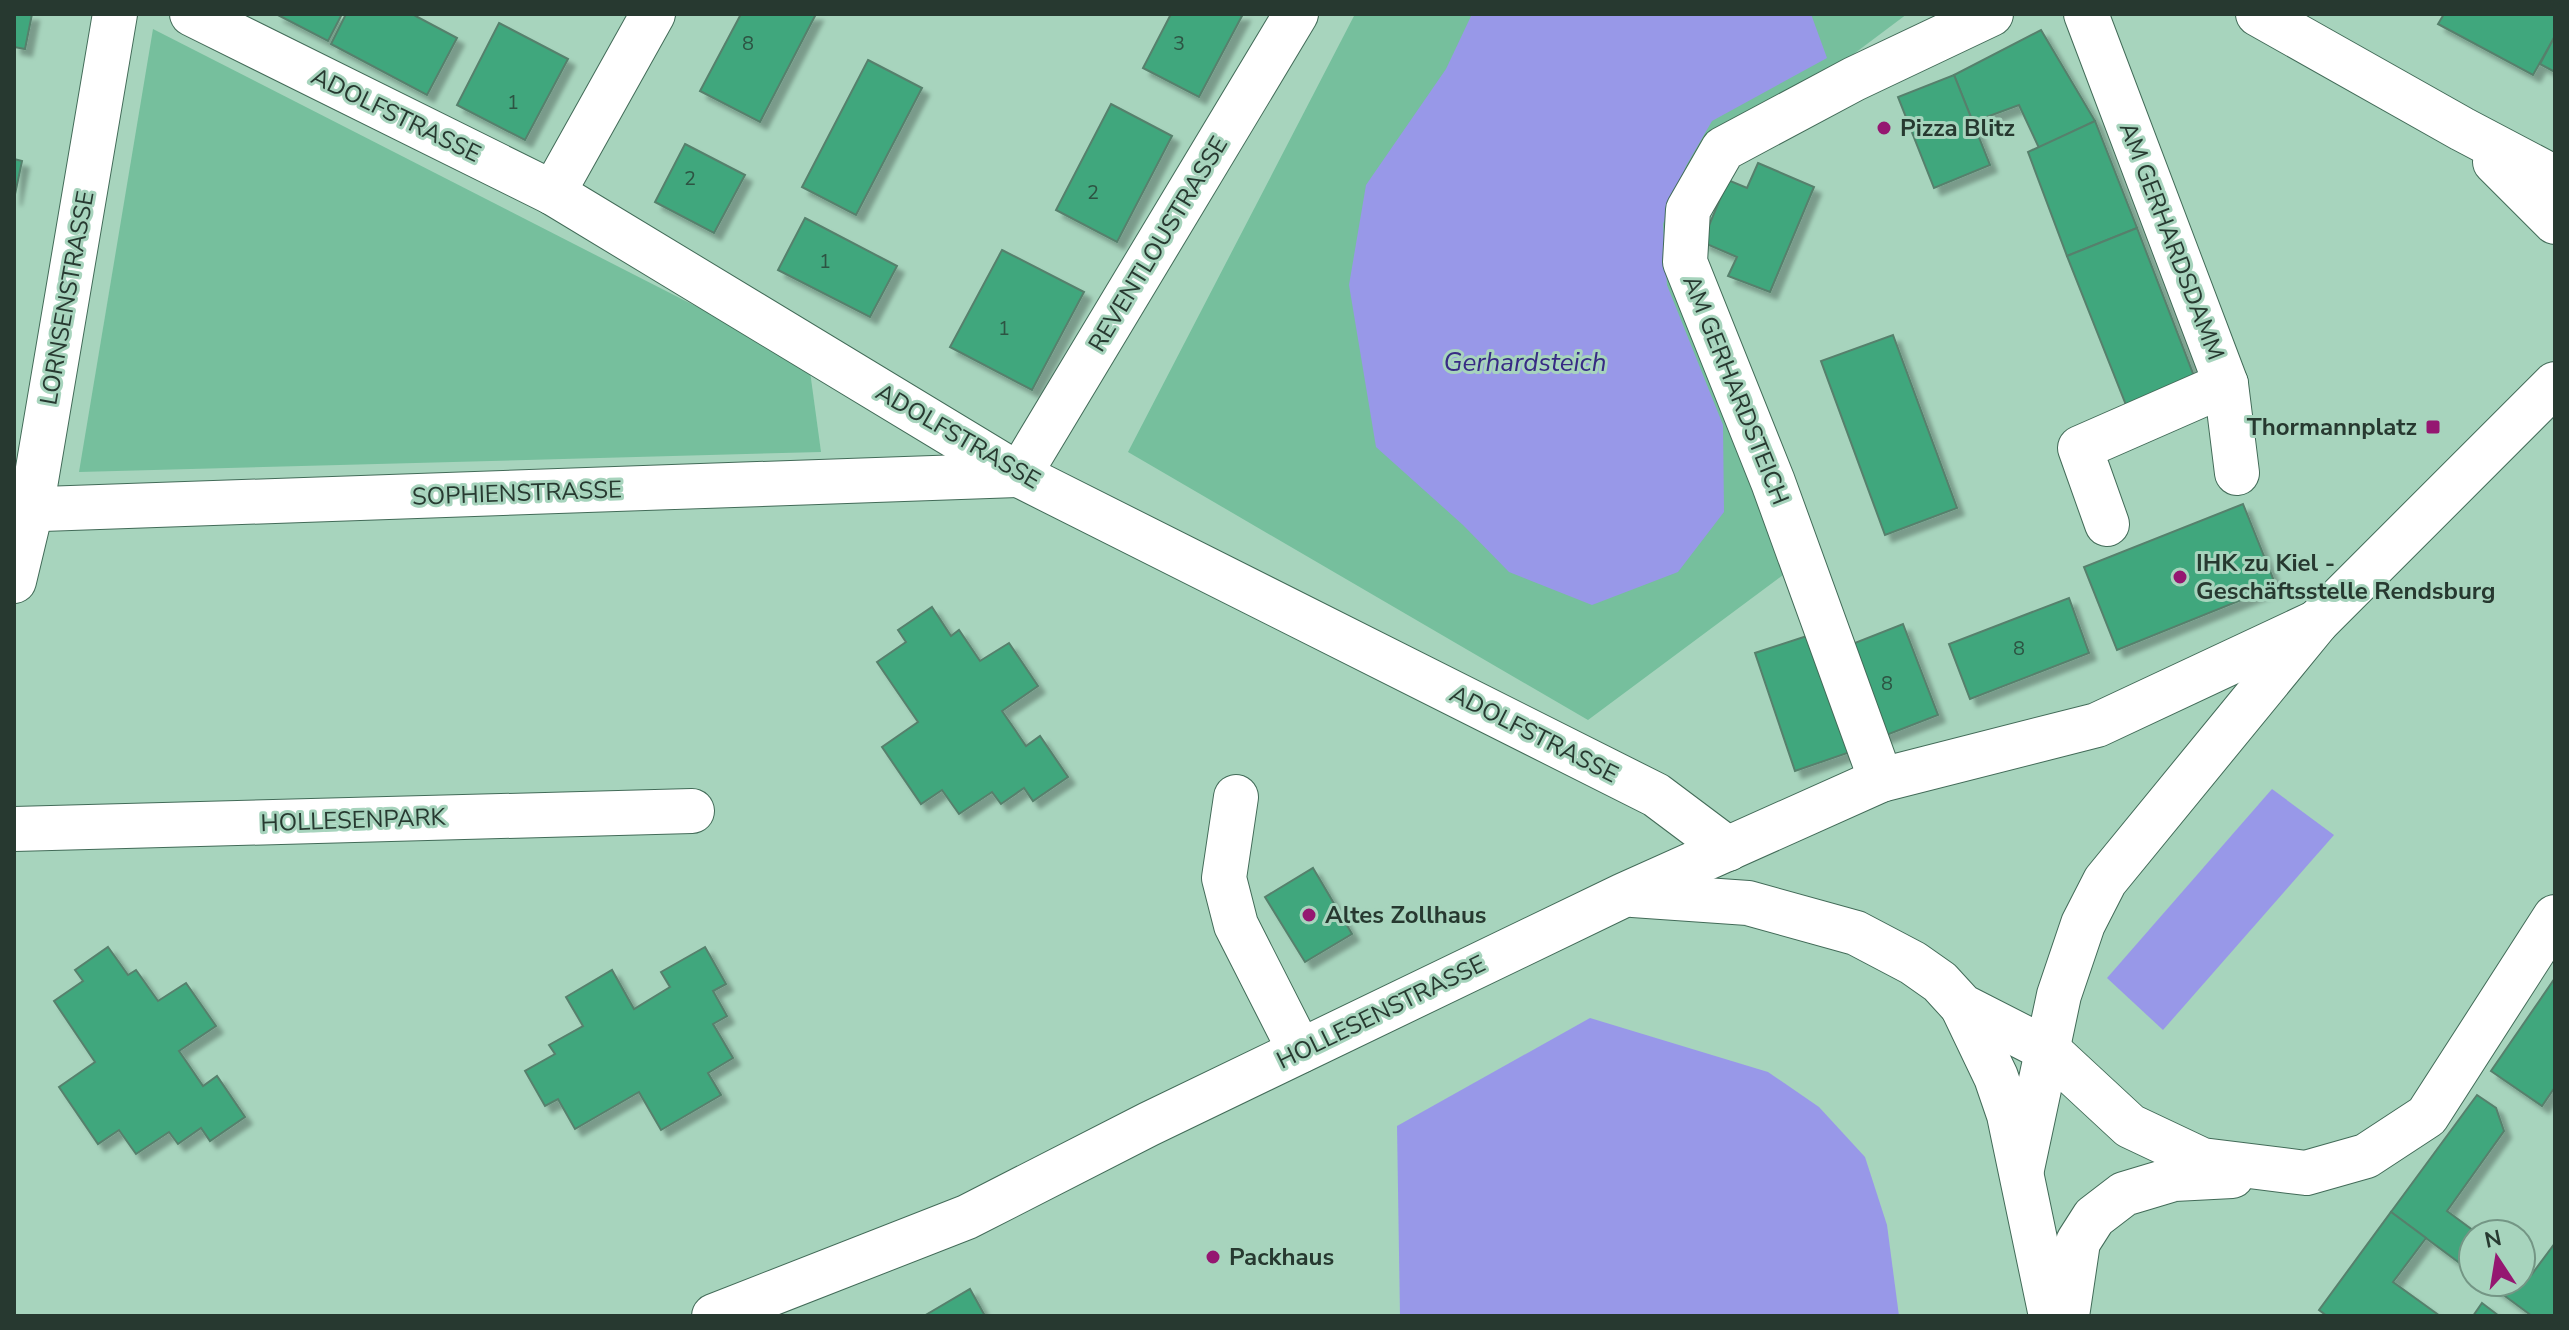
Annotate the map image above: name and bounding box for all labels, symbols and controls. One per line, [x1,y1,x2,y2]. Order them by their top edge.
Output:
house number: 8 [742,30,754,57]
house number: 3 [1173,30,1185,57]
street label: ADOLFSTRASSE [306,60,486,170]
house number: 1 [507,89,519,116]
place label: Pizza Blitz [1900,112,2015,144]
street label: AM GERHARDSDAMM [2112,118,2232,364]
marker: Pizza Blitz [1875,119,1893,137]
street label: REVENTLOUSTRASSE [1081,130,1235,358]
house number: 2 [684,165,696,192]
house number: 2 [1087,179,1099,206]
street label: LORNSENSTRASSE [32,189,102,407]
house number: 1 [819,248,831,275]
street label: AM GERHARDSTEICH [1675,271,1797,509]
house number: 1 [998,315,1010,342]
water label: Gerhardsteich [1444,345,1606,380]
street label: ADOLFSTRASSE [870,376,1046,496]
place label: Thormannplatz [2247,411,2417,443]
marker: Thormannplatz [2424,418,2442,436]
street label: SOPHIENSTRASSE [411,473,623,513]
place label: IHK zu Kiel - Geschäftsstelle Rendsburg [2196,547,2496,607]
marker: IHK zu Kiel - Geschäftsstelle Rendsburg [2171,568,2189,586]
house number: 8 [2013,635,2025,662]
house number: 8 [1881,670,1893,697]
street label: ADOLFSTRASSE [1444,678,1624,790]
street label: HOLLESENPARK [260,801,447,839]
place label: Altes Zollhaus [1325,899,1487,931]
marker: Altes Zollhaus [1300,906,1318,924]
street label: HOLLESENSTRASSE [1271,948,1491,1076]
north arrow [2457,1218,2537,1298]
text: N [2482,1223,2504,1256]
place label: Packhaus [1229,1241,1334,1273]
marker: Packhaus [1204,1248,1222,1266]

